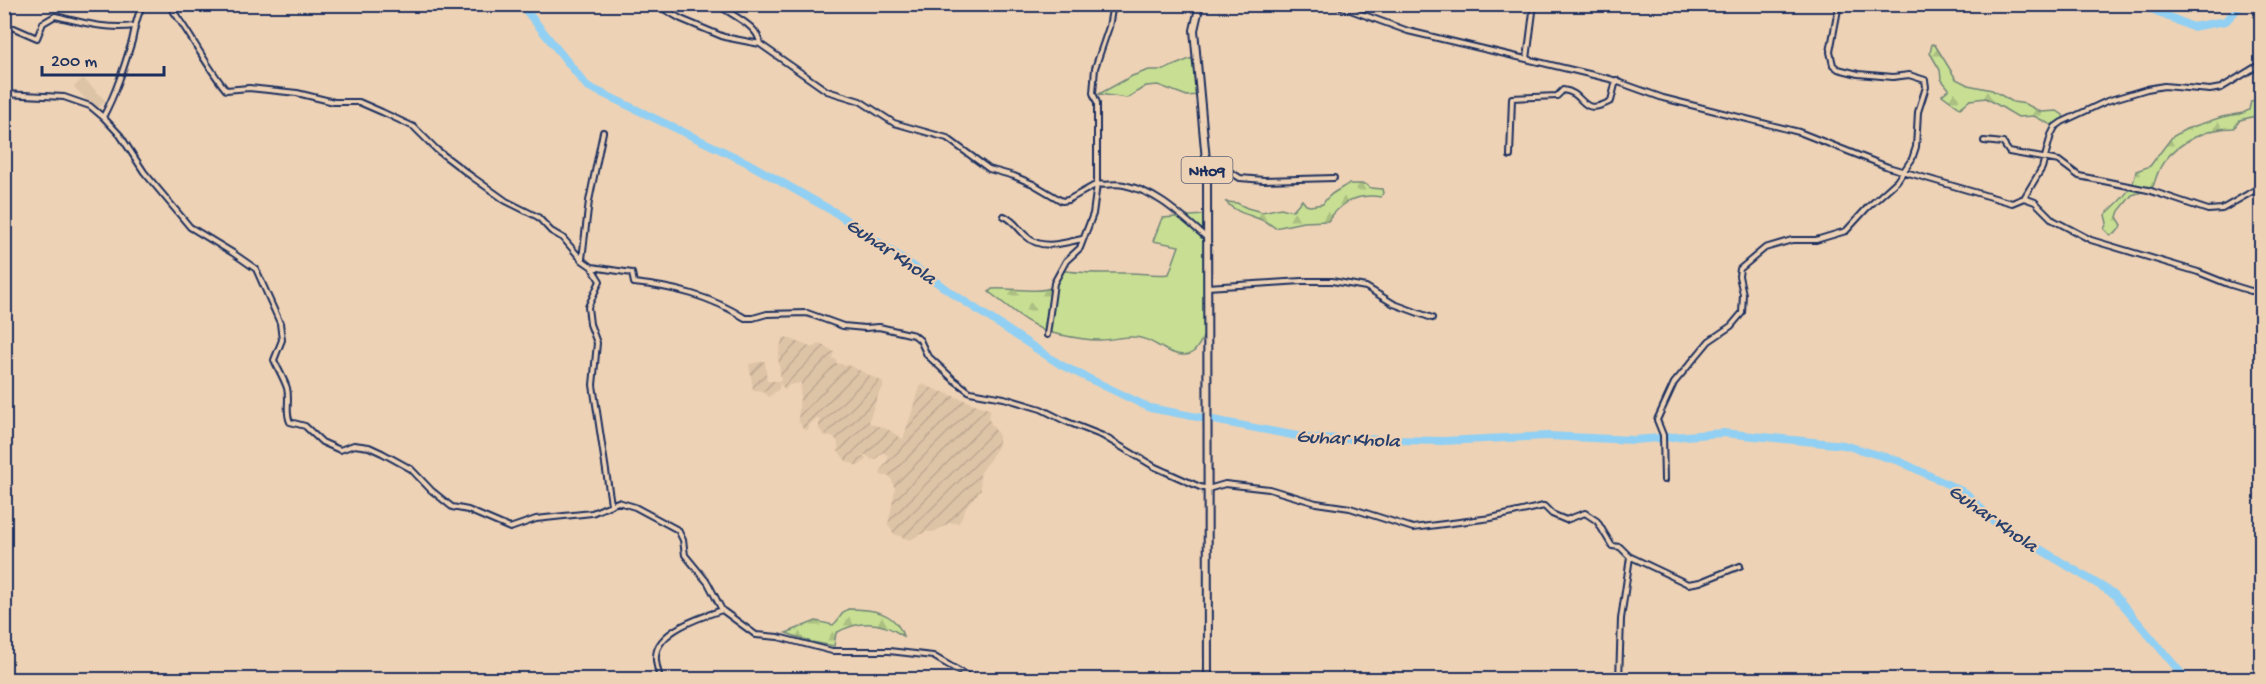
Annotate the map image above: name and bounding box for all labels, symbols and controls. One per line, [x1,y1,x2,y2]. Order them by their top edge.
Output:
scale bar [42,39,164,77]
text: 200 m [51,52,98,73]
road number: NH09 [1182,157,1232,183]
water label: Guhar Khola [841,214,941,292]
water label: Guhar Khola [1296,426,1402,455]
water label: Guhar Khola [1943,481,2042,560]

